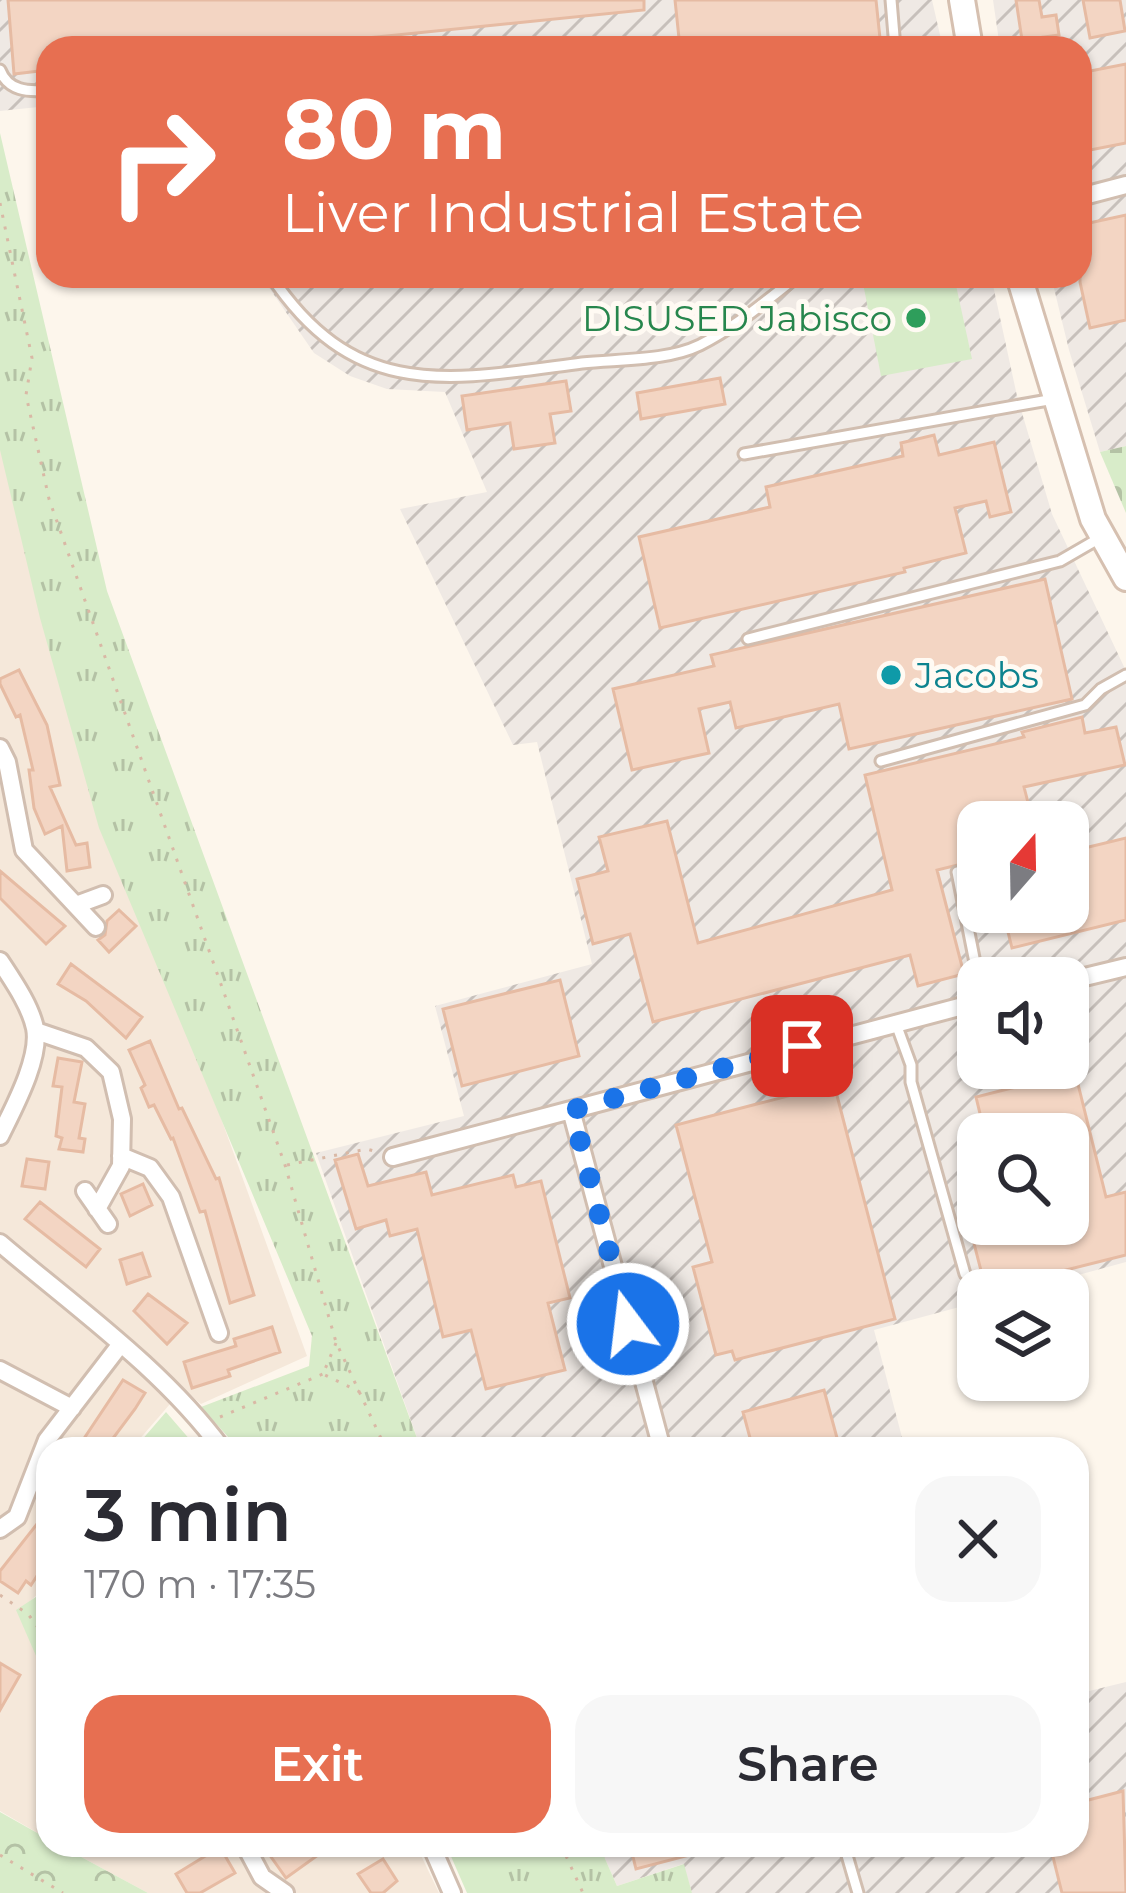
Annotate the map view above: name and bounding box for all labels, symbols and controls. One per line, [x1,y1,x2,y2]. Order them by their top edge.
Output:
text: 80 m [282,78,506,180]
icon: right [84,84,240,240]
text: Liver Industrial Estate [282,180,864,246]
place label: DISUSED Jabisco [582,296,892,340]
marker: DISUSED Jabisco [903,305,929,331]
place label: Jacobs [914,653,1039,697]
marker: Jacobs [878,662,904,688]
north arrow [957,801,1089,933]
map controls [957,801,1089,1401]
button: sound [957,957,1089,1089]
pin [751,995,853,1097]
icon: arrive [769,1013,835,1079]
button: search [957,1113,1089,1245]
position arrow [565,1261,691,1387]
button: layers [957,1269,1089,1401]
text: 3 min [84,1471,292,1559]
button: close [915,1476,1041,1602]
text: 170 m · 17:35 [84,1560,316,1608]
button: Exit [84,1695,551,1833]
button: Share [575,1695,1041,1833]

